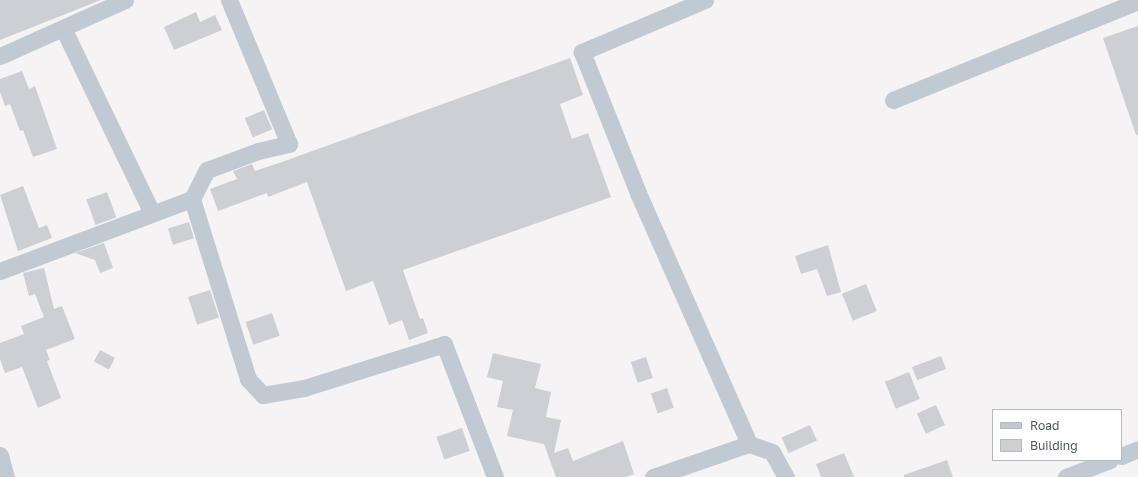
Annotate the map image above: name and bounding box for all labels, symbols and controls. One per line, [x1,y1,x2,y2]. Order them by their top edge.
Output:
legend [992,409,1122,461]
text: Road [1030,418,1059,433]
text: Building [1030,438,1078,453]

